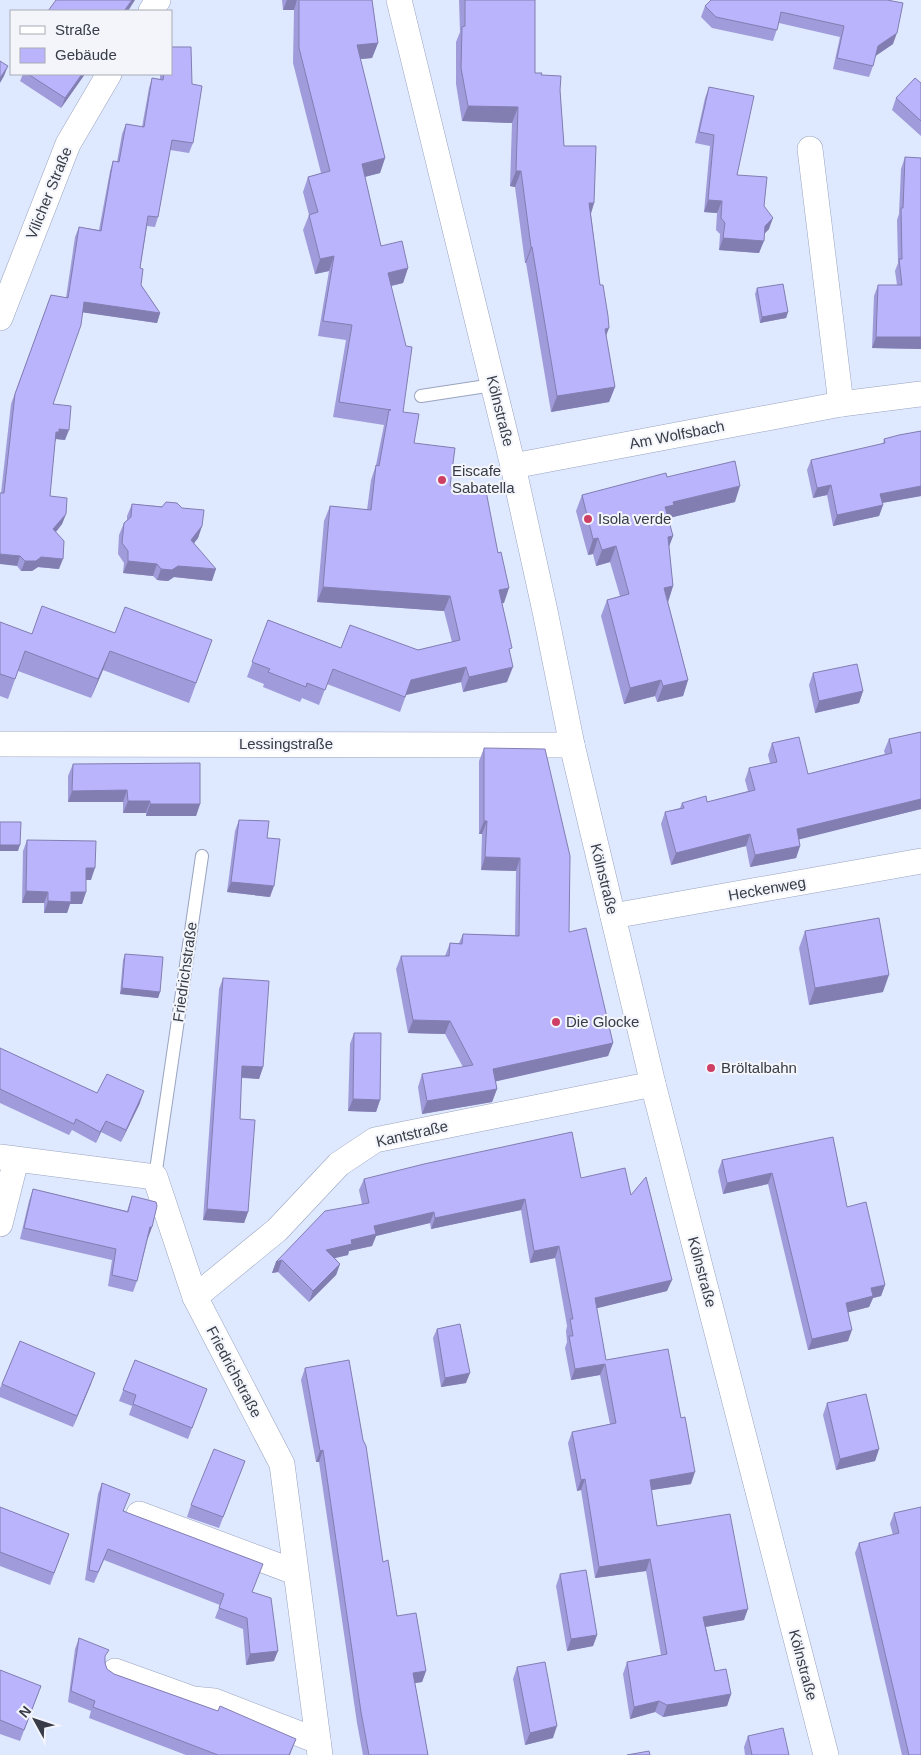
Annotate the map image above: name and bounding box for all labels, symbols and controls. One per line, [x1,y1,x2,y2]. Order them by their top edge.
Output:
legend [10,10,172,75]
text: Straße [55,21,100,38]
text: Gebäude [55,46,117,63]
street label: Vilicher Straße [22,144,75,241]
street label: Kölnstraße [483,374,518,448]
street label: Am Wolfsbach [628,417,726,452]
place label: Eiscafe Sabatella [452,462,515,496]
marker: Eiscafe Sabatella [436,474,448,486]
place label: Isola verde [598,510,671,527]
marker: Isola verde [582,513,594,525]
street label: Lessingstraße [239,735,333,752]
street label: Kölnstraße [587,842,622,916]
street label: Heckenweg [727,873,807,904]
street label: Friedrichstraße [169,921,200,1023]
place label: Die Glocke [566,1013,639,1030]
marker: Die Glocke [550,1016,562,1028]
place label: Bröltalbahn [721,1059,797,1076]
marker: Bröltalbahn [705,1062,717,1074]
street label: Kantstraße [374,1117,450,1150]
street label: Kölnstraße [685,1235,720,1309]
street label: Friedrichstraße [203,1323,266,1420]
street label: Kölnstraße [786,1628,821,1702]
north arrow [10,1695,60,1745]
text: N [16,1703,34,1721]

